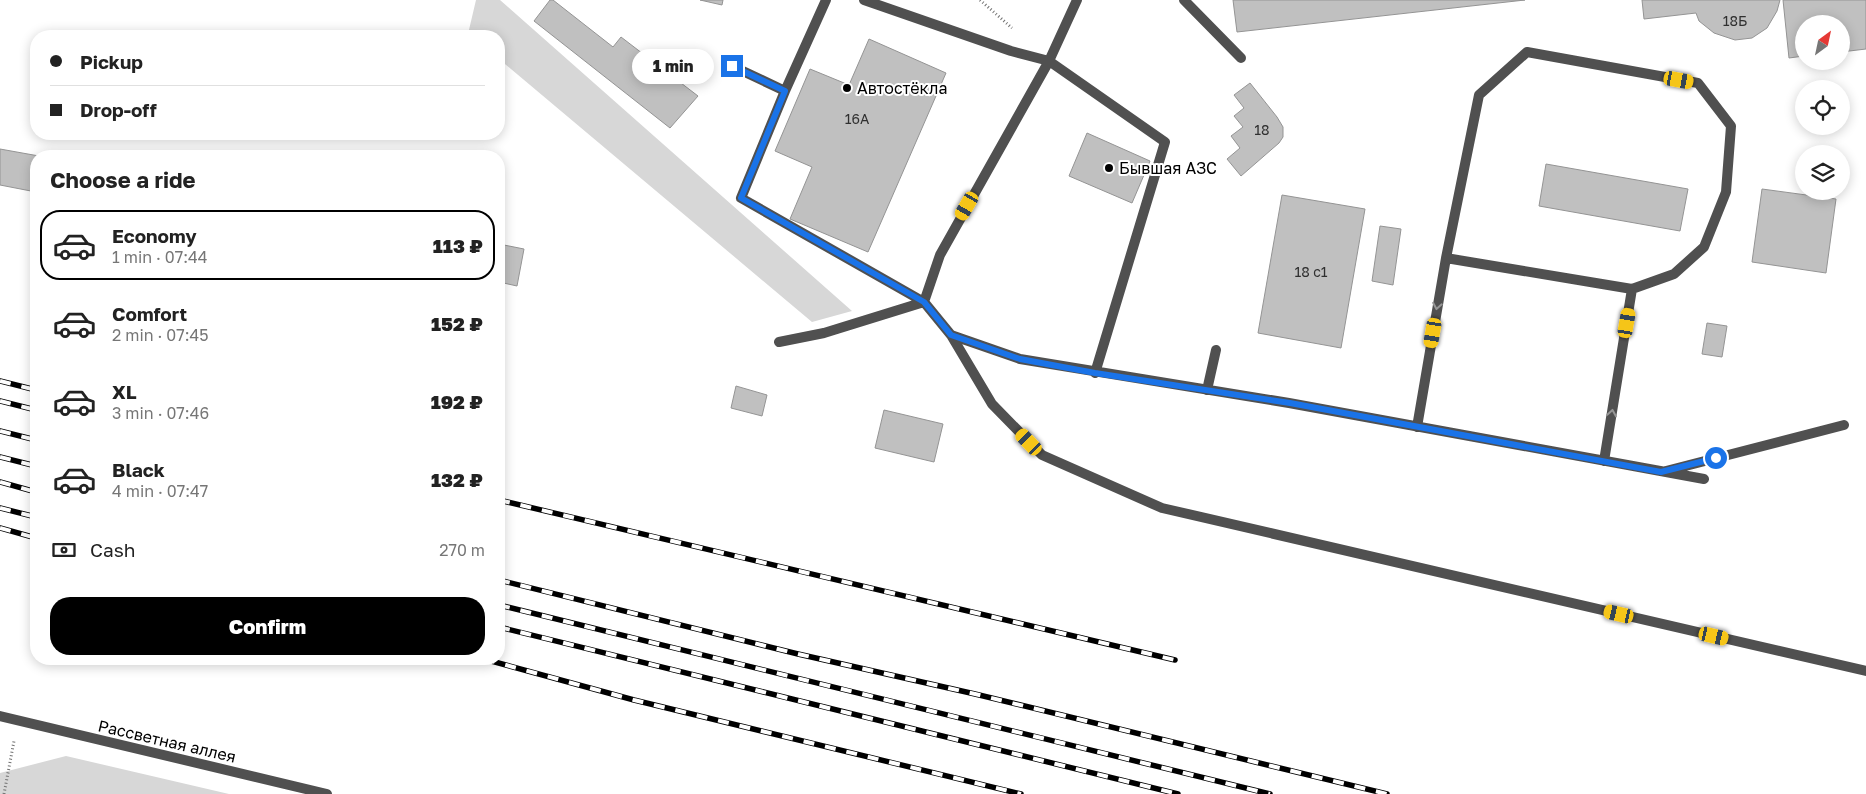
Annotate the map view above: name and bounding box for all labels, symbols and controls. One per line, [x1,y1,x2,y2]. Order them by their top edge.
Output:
house number: 18Б [1723,12,1747,29]
north arrow [1795,15,1850,70]
map controls [1795,15,1850,200]
callout: 1 min [632,48,714,84]
text: Pickup [80,50,143,73]
route end [721,55,743,77]
text: 1 min [653,56,693,76]
car [1662,70,1695,90]
place label: Автостёкла [857,78,947,98]
button: locate [1795,80,1850,135]
marker: Автостёкла [841,82,853,94]
text: Drop-off [80,98,157,121]
house number: 16А [845,110,870,127]
house number: 18 [1254,121,1270,138]
button: layers [1795,145,1850,200]
place label: Бывшая АЗС [1119,158,1217,178]
marker: Бывшая АЗС [1103,162,1115,174]
text: Choose a ride [50,166,196,193]
car [953,189,980,223]
icon: car [52,223,97,268]
text: Economy [112,224,197,247]
text: 113 ₽ [433,234,483,257]
text: 1 min · 07:44 [112,247,208,267]
house number: 18 c1 [1294,263,1328,280]
icon: car [52,301,97,346]
text: Comfort [112,302,187,325]
one-way arrow [1433,302,1443,311]
car [1617,307,1636,339]
text: 152 ₽ [431,312,483,335]
car [1423,317,1442,349]
text: 2 min · 07:45 [112,325,209,345]
icon: car [52,379,97,424]
text: XL [112,380,137,403]
text: 192 ₽ [431,390,483,413]
text: 3 min · 07:46 [112,403,209,423]
one-way arrow [1606,409,1616,418]
car [1013,426,1044,458]
route start [1705,447,1727,469]
icon: car [52,457,97,502]
text: Black [112,458,165,481]
text: 132 ₽ [431,468,483,491]
text: 4 min · 07:47 [112,481,208,501]
icon: cash [50,536,78,564]
text: Cash [90,538,135,561]
text: 270 m [439,540,485,560]
button: Confirm [50,597,485,655]
car [1602,603,1635,625]
car [1697,625,1730,647]
street label: Рассветная аллея [96,715,238,767]

